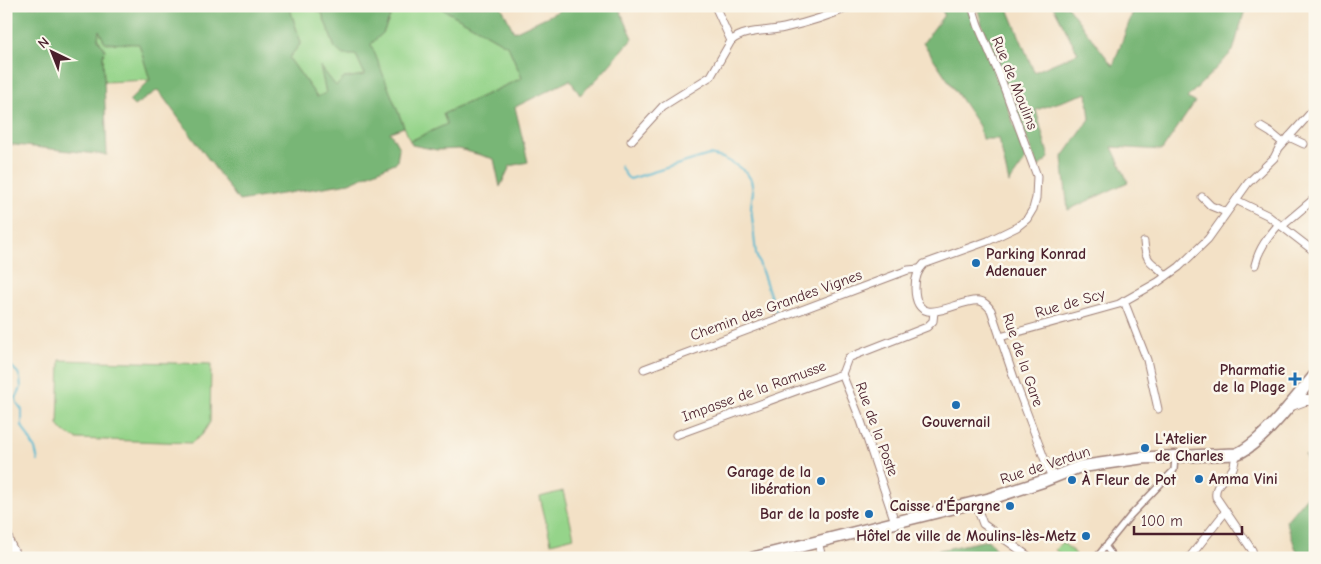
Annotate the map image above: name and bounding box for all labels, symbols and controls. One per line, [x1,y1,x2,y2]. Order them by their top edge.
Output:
north arrow [28,28,78,78]
text: N [34,34,53,52]
street label: Rue de Moulins [988,34,1042,132]
place label: Parking Konrad Adenauer [986,245,1086,280]
marker: Parking Konrad Adenauer [970,257,982,269]
street label: Chemin des Grandes Vignes [688,266,864,344]
street label: Rue de Scy [1033,284,1107,322]
street label: Rue de la Gare [999,311,1048,409]
street label: Impasse de la Ramusse [680,356,829,425]
place label: Pharmatie de la Plage [1213,361,1285,396]
marker: Pharmatie de la Plage [1289,373,1301,385]
street label: Rue de la Poste [852,379,903,479]
marker: Gouvernail [950,399,962,411]
place label: Gouvernail [922,413,990,431]
place label: L'Atelier de Charles [1155,430,1223,465]
street label: Rue de Verdun [998,442,1092,488]
marker: L'Atelier de Charles [1139,442,1151,454]
place label: Garage de la libération [727,463,811,498]
place label: À Fleur de Pot [1082,470,1177,489]
place label: Amma Vini [1209,470,1278,488]
marker: Amma Vini [1193,473,1205,485]
marker: À Fleur de Pot [1066,474,1078,486]
marker: Garage de la libération [815,475,827,487]
place label: Caisse d'Épargne [890,496,1000,515]
marker: Caisse d'Épargne [1004,500,1016,512]
scale bar [1134,504,1241,536]
place label: Bar de la poste [760,505,859,523]
marker: Bar de la poste [863,508,875,520]
text: 100 m [1141,512,1183,530]
place label: Hôtel de ville de Moulins-lès-Metz [856,527,1077,545]
marker: Hôtel de ville de Moulins-lès-Metz [1080,530,1092,542]

